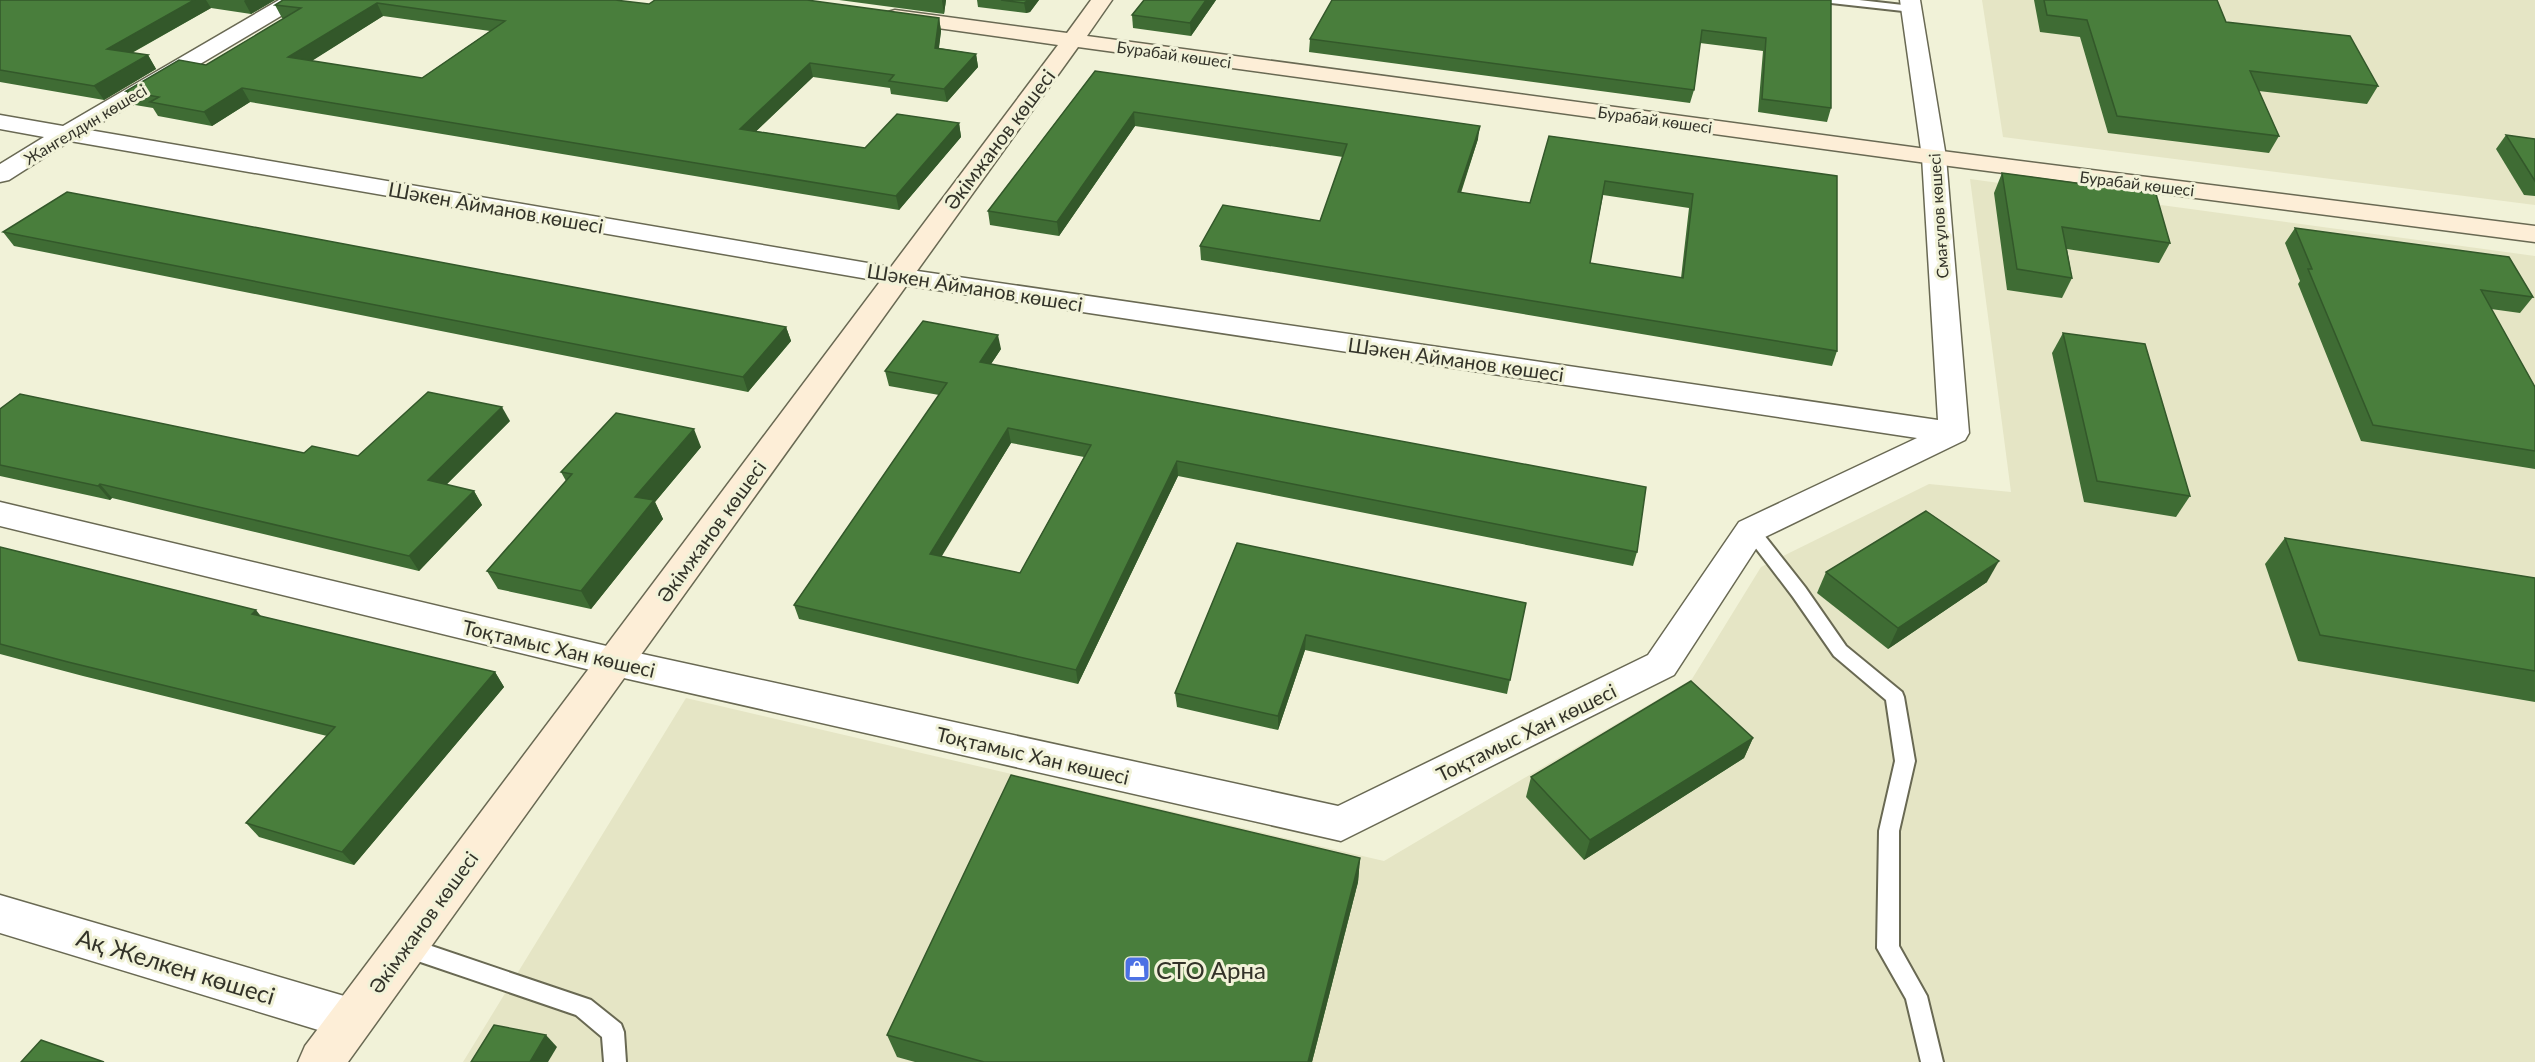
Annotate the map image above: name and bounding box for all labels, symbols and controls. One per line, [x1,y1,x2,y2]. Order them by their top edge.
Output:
street label: Бурабай көшесі [1116,37,1232,71]
street label: Әкімжанов көшесі [938,64,1060,214]
street label: Жангелдин көшесі [20,80,150,168]
street label: Бурабай көшесі [1597,102,1713,136]
street label: Смағұлов көшесі [1924,153,1952,279]
street label: Бурабай көшесі [2079,167,2195,199]
street label: Шәкен Айманов көшесі [387,176,605,238]
street label: Шәкен Айманов көшесі [865,258,1085,316]
street label: Шәкен Айманов көшесі [1346,332,1566,386]
street label: Әкімжанов көшесі [651,455,771,607]
street label: Тоқтамыс Хан көшесі [460,614,658,682]
street label: Тоқтамыс Хан көшесі [1432,678,1620,786]
street label: Тоқтамыс Хан көшесі [934,721,1132,789]
street label: Әкімжанов көшесі [363,846,483,998]
street label: Ақ Желкен көшесі [73,922,279,1010]
shop icon: СТО Арна [1122,954,1152,984]
place label: СТО Арна [1156,955,1266,984]

